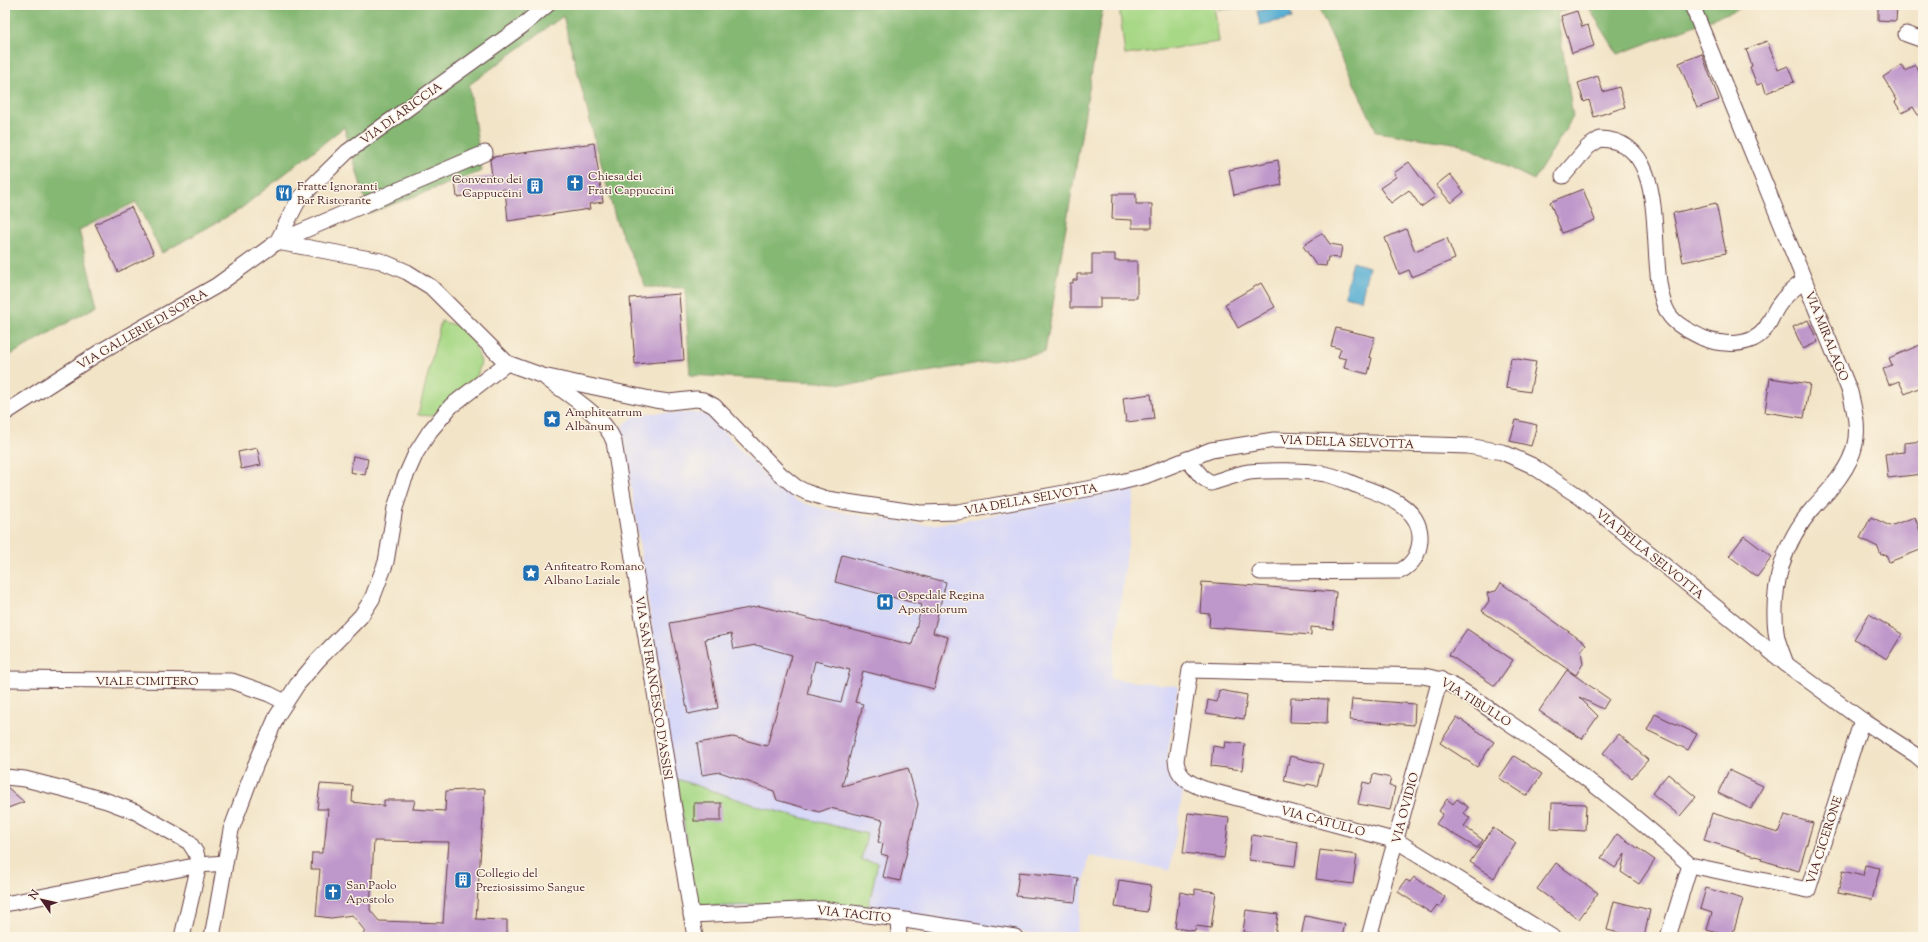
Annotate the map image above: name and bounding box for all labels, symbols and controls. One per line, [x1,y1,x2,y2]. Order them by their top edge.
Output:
street label: VIA DI ARICCIA [357,78,446,150]
place label: Chiesa dei Frati Cappuccini [588,168,675,200]
place label: Convento dei Cappuccini [452,171,523,203]
church icon: Chiesa dei Frati Cappuccini [565,173,585,193]
building icon: Convento dei Cappuccini [525,176,545,196]
place label: Fratte Ignoranti Bar Ristorante [297,178,378,210]
restaurant icon: Fratte Ignoranti Bar Ristorante [274,183,294,203]
street label: VIA GALLERIE DI SOPRA [74,285,211,375]
street label: VIA MIRALAGO [1800,289,1852,384]
place label: Amphiteatrum Albanum [565,404,642,436]
place icon: Amphiteatrum Albanum [542,409,562,429]
street label: VIA DELLA SELVOTTA [1279,432,1415,454]
street label: VIA DELLA SELVOTTA [963,479,1099,521]
street label: VIA DELLA SELVOTTA [1591,505,1708,604]
place label: Anfiteatro Romano Albano Laziale [544,558,644,590]
place icon: Anfiteatro Romano Albano Laziale [521,563,541,583]
place label: Ospedale Regina Apostolorum [898,587,985,619]
hospital icon: Ospedale Regina Apostolorum [875,592,895,612]
street label: VIA SAN FRANCESCO D'ASSISI [630,595,676,781]
street label: VIALE CIMITERO [95,673,199,691]
street label: VIA TIBULLO [1437,674,1514,732]
street label: VIA OVIDIO [1388,771,1424,846]
street label: VIA CICERONE [1802,793,1848,887]
street label: VIA CATULLO [1279,802,1367,842]
place label: Collegio del Preziosissimo Sangue [476,865,585,897]
building icon: Collegio del Preziosissimo Sangue [453,870,473,890]
place label: San Paolo Apostolo [346,877,397,909]
north arrow [22,880,62,920]
church icon: San Paolo Apostolo [323,882,343,902]
text: N [25,887,44,904]
street label: VIA TACITO [816,902,892,928]

